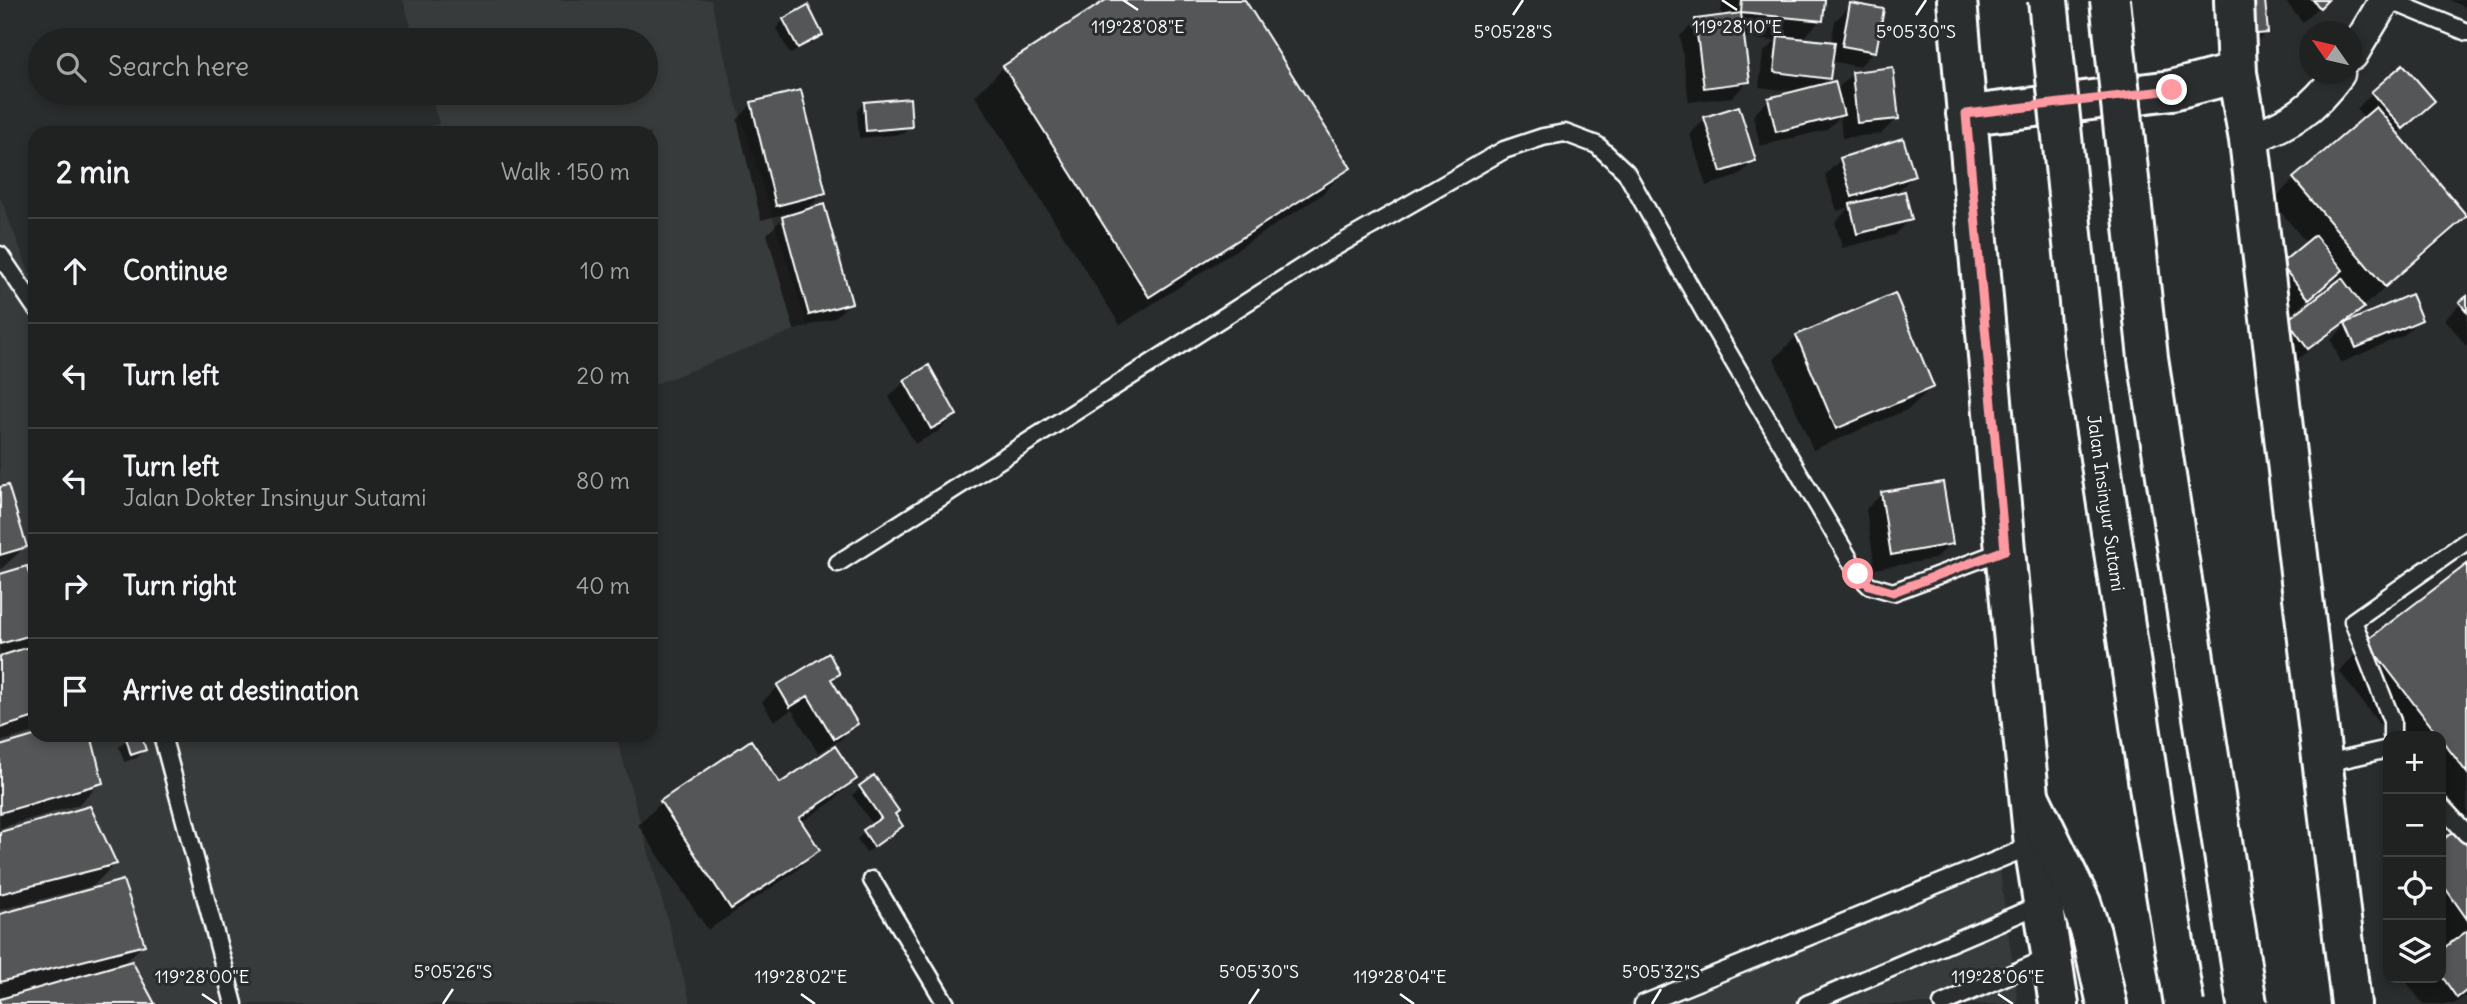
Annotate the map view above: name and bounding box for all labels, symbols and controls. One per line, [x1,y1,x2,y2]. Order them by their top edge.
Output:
text: 119°28'08"E [1091,15,1185,38]
text: 119°28'10"E [1692,15,1782,38]
text: 5°05'28"S [1474,20,1552,43]
text: 5°05'30"S [1876,20,1956,43]
north arrow [2299,21,2362,84]
search box [28,28,658,105]
icon: search [52,48,90,86]
text: Search here [108,50,249,83]
route end [2156,74,2187,105]
text: 2 min [56,153,130,191]
text: Walk · 150 m [501,157,630,186]
icon: ahead [56,252,94,290]
text: Continue [123,254,228,287]
text: 10 m [580,256,630,285]
icon: left [56,357,94,395]
text: Turn left [123,359,219,392]
text: 20 m [577,361,630,390]
street label: Jalan Insinyur Sutami [2082,413,2130,593]
text: Turn left [123,450,219,483]
icon: left [56,462,94,500]
text: 80 m [576,466,630,495]
text: Jalan Dokter Insinyur Sutami [123,483,426,512]
route start [1842,558,1873,589]
icon: right [56,567,94,605]
text: Turn right [123,569,236,602]
text: 40 m [576,571,630,600]
icon: arrive [56,672,94,710]
text: Arrive at destination [123,674,359,707]
map controls [2383,731,2446,983]
button: + [2383,731,2446,794]
button: − [2383,794,2446,857]
button: locate [2383,857,2446,920]
button: layers [2383,920,2446,983]
text: 5°05'26"S [414,960,492,983]
text: 5°05'30"S [1219,960,1299,983]
text: 5°05'32"S [1622,960,1700,983]
text: 119°28'00"E [155,965,249,988]
text: 119°28'02"E [755,965,847,988]
text: 119°28'04"E [1353,965,1447,988]
text: 119°28'06"E [1951,965,2045,988]

